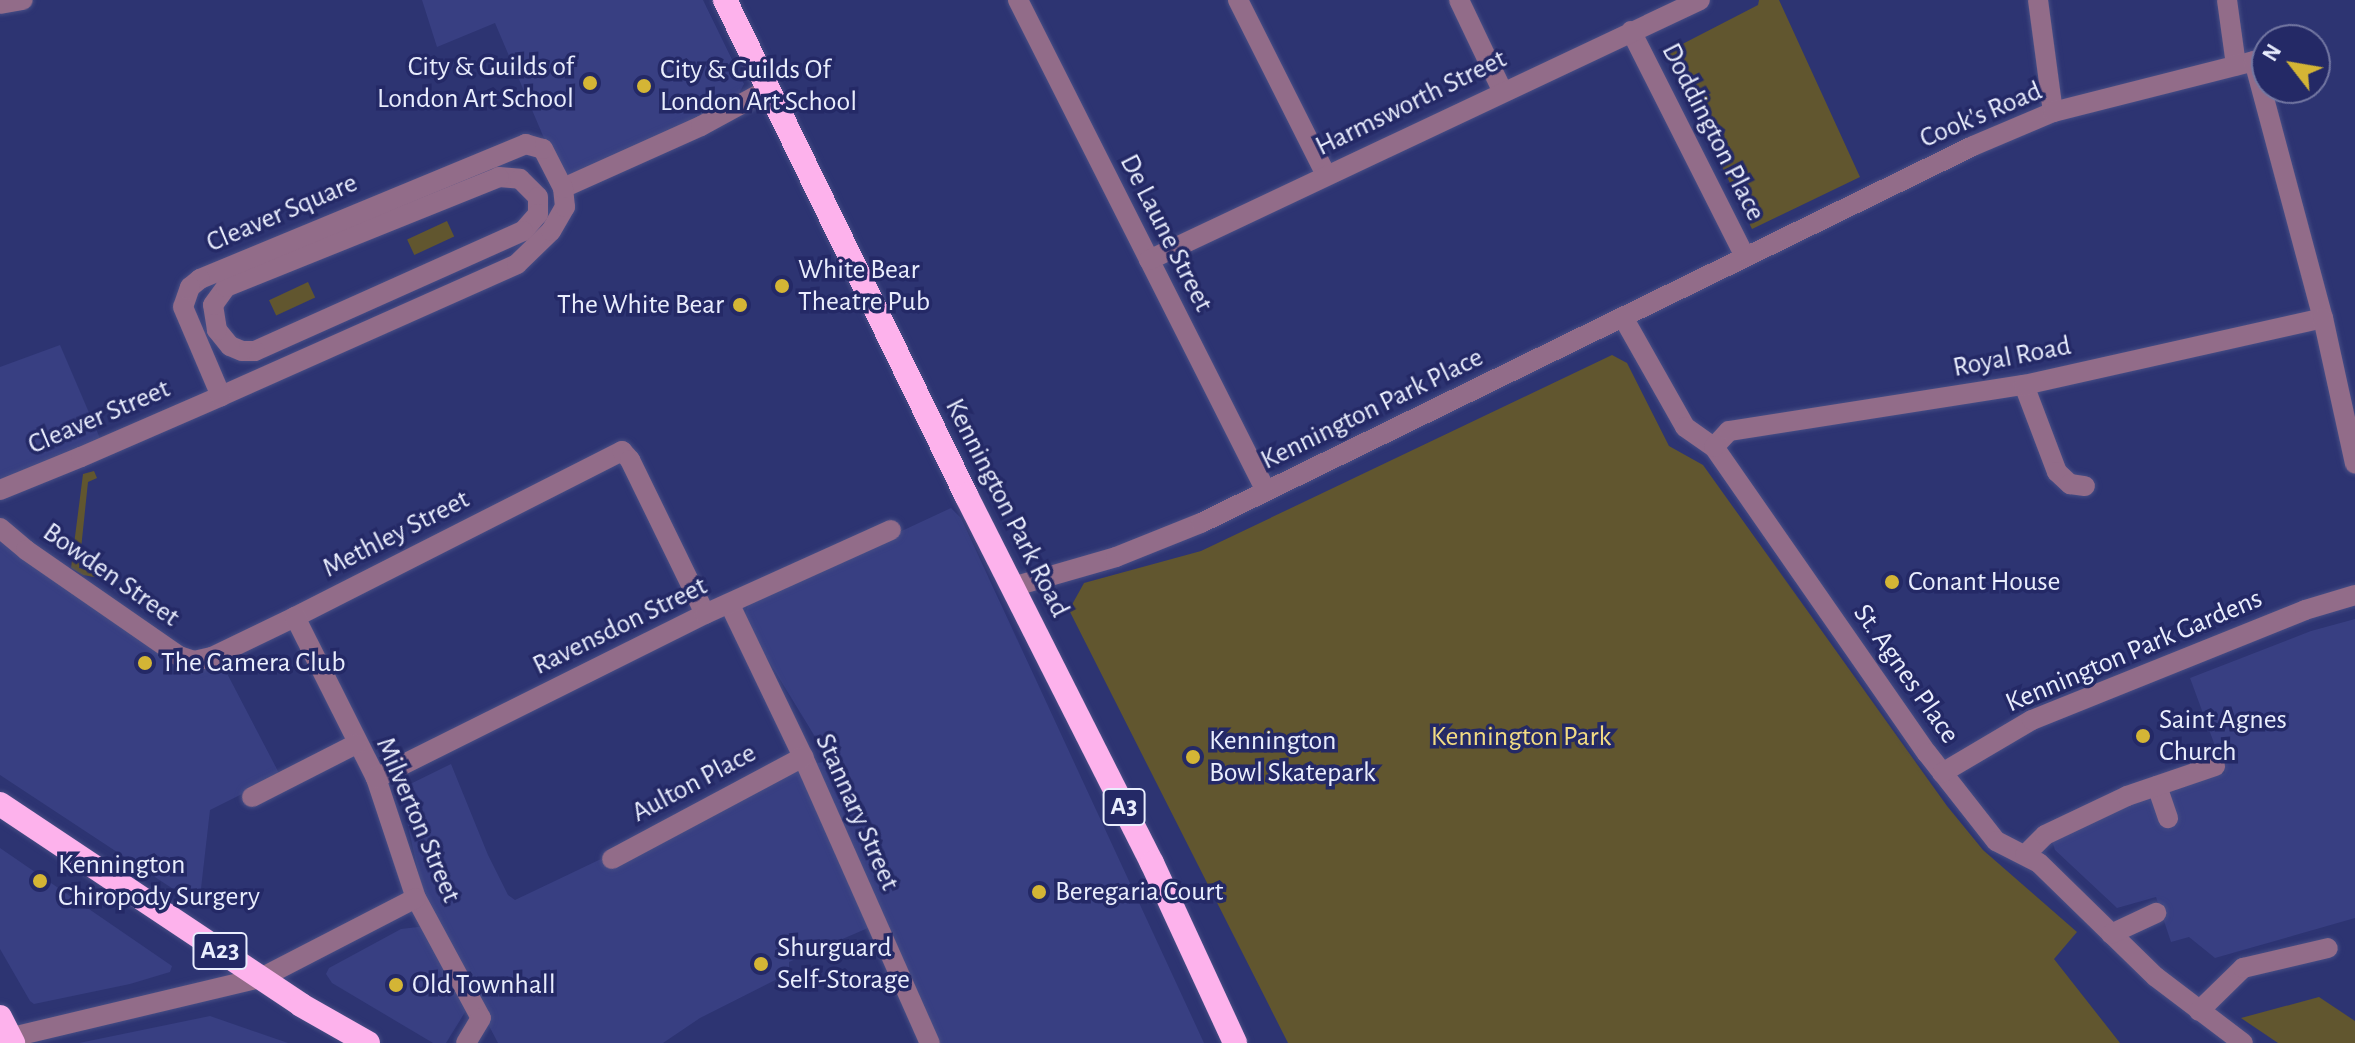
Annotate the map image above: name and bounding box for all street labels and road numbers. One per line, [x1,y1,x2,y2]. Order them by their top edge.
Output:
street label: Doddington Place [1654,38,1772,226]
street label: Harmsworth Street [1310,42,1512,164]
street label: Cook's Road [1915,74,2047,156]
street label: De Laune Street [1112,149,1220,317]
street label: Cleaver Square [201,166,363,260]
street label: Royal Road [1950,329,2074,385]
street label: Kennington Park Place [1255,341,1489,477]
street label: Cleaver Street [23,372,175,462]
street label: Kennington Park Road [937,393,1077,623]
street label: Methley Street [317,483,475,585]
street label: Bowden Street [36,516,186,634]
street label: Ravensdon Street [527,569,713,683]
street label: Kennington Park Gardens [2001,582,2267,720]
street label: St. Agnes Place [1846,598,1966,750]
street label: Stannary Street [807,728,907,896]
street label: Milverton Street [368,732,468,908]
street label: Aulton Place [626,736,762,830]
road number: A3 [1102,785,1146,829]
road number: A23 [192,929,248,973]

